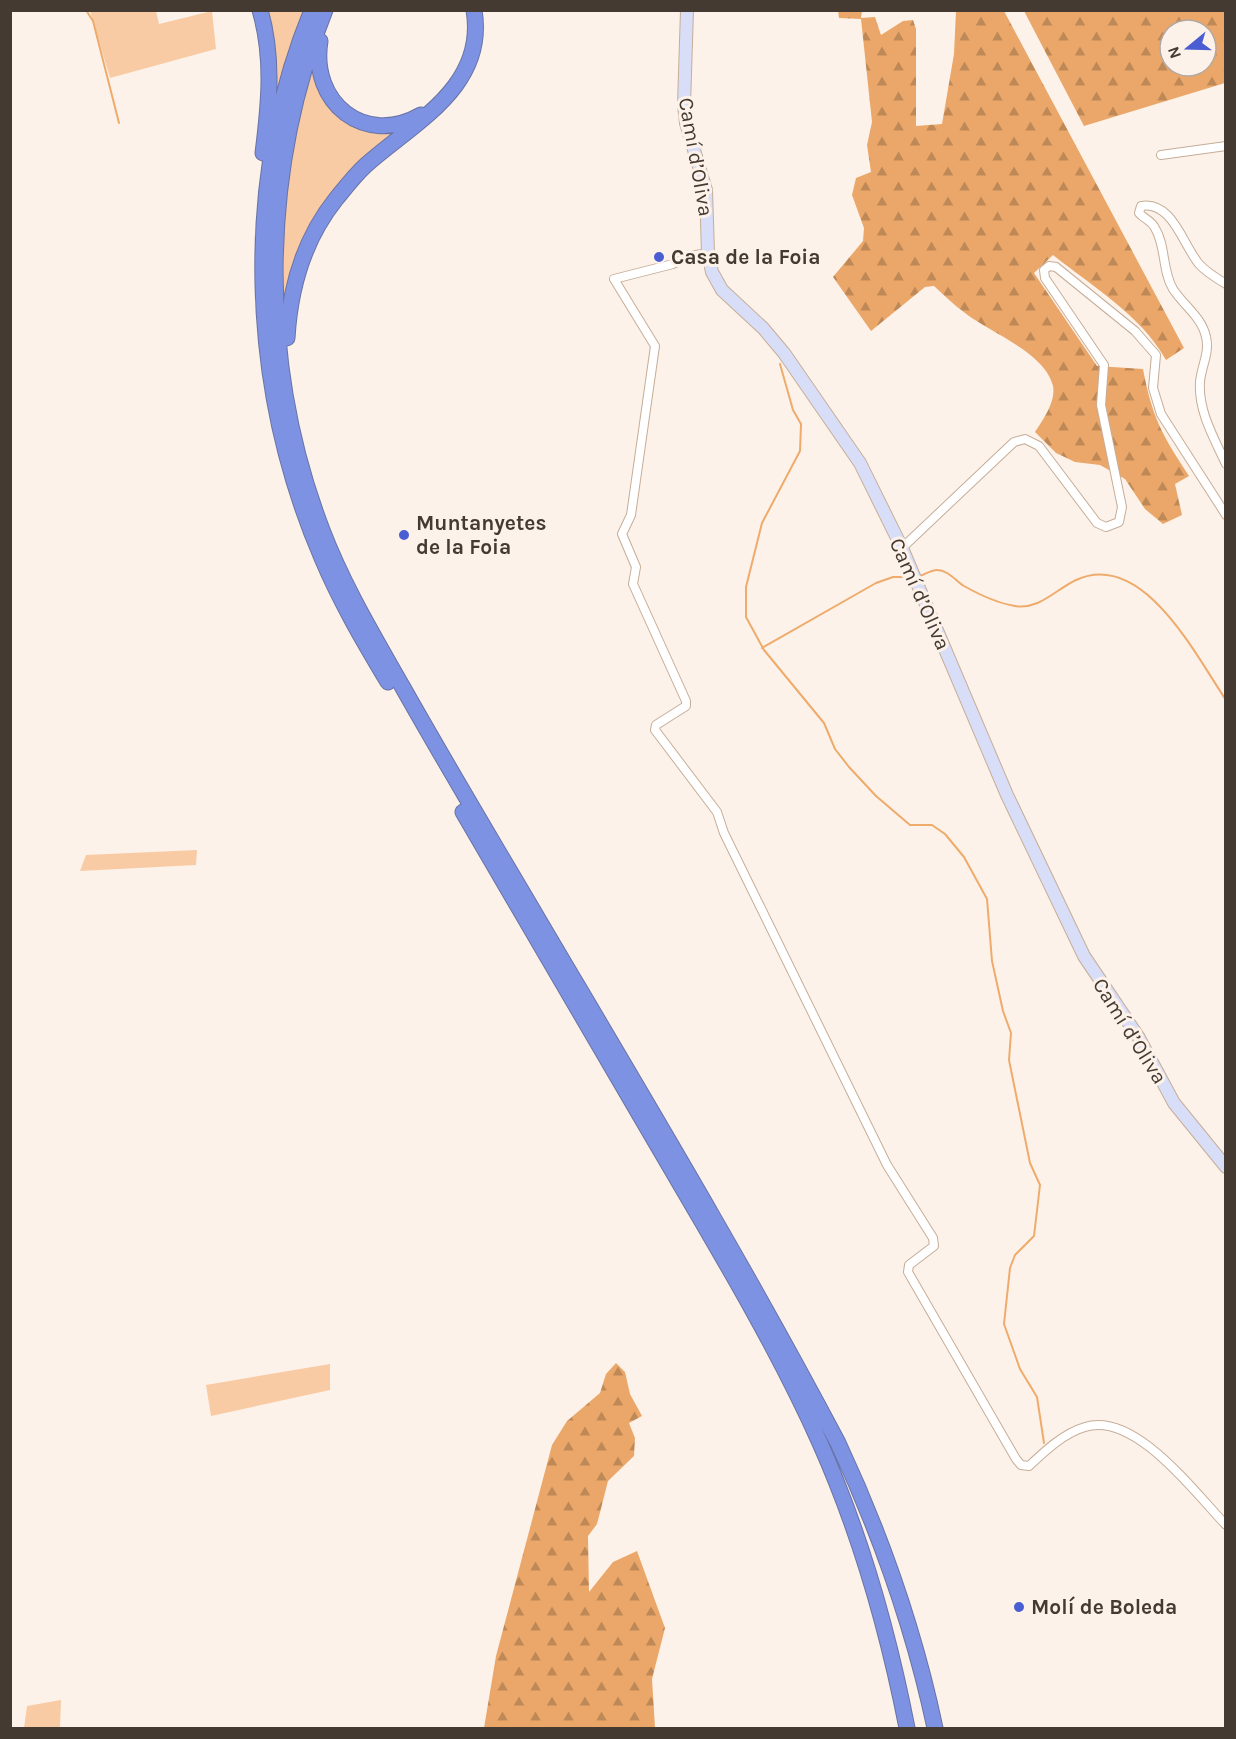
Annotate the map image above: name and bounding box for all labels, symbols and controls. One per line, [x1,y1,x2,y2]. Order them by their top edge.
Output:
north arrow [1158,18,1218,78]
text: N [1163,44,1185,61]
street label: Camí d’Oliva [674,96,718,218]
place label: Casa de la Foia [671,245,820,269]
marker: Casa de la Foia [652,250,666,264]
place label: Muntanyetes de la Foia [416,511,546,559]
marker: Muntanyetes de la Foia [397,528,411,542]
street label: Camí d’Oliva [885,534,955,654]
street label: Camí d’Oliva [1088,974,1172,1088]
place label: Molí de Boleda [1031,1595,1177,1619]
marker: Molí de Boleda [1012,1600,1026,1614]

